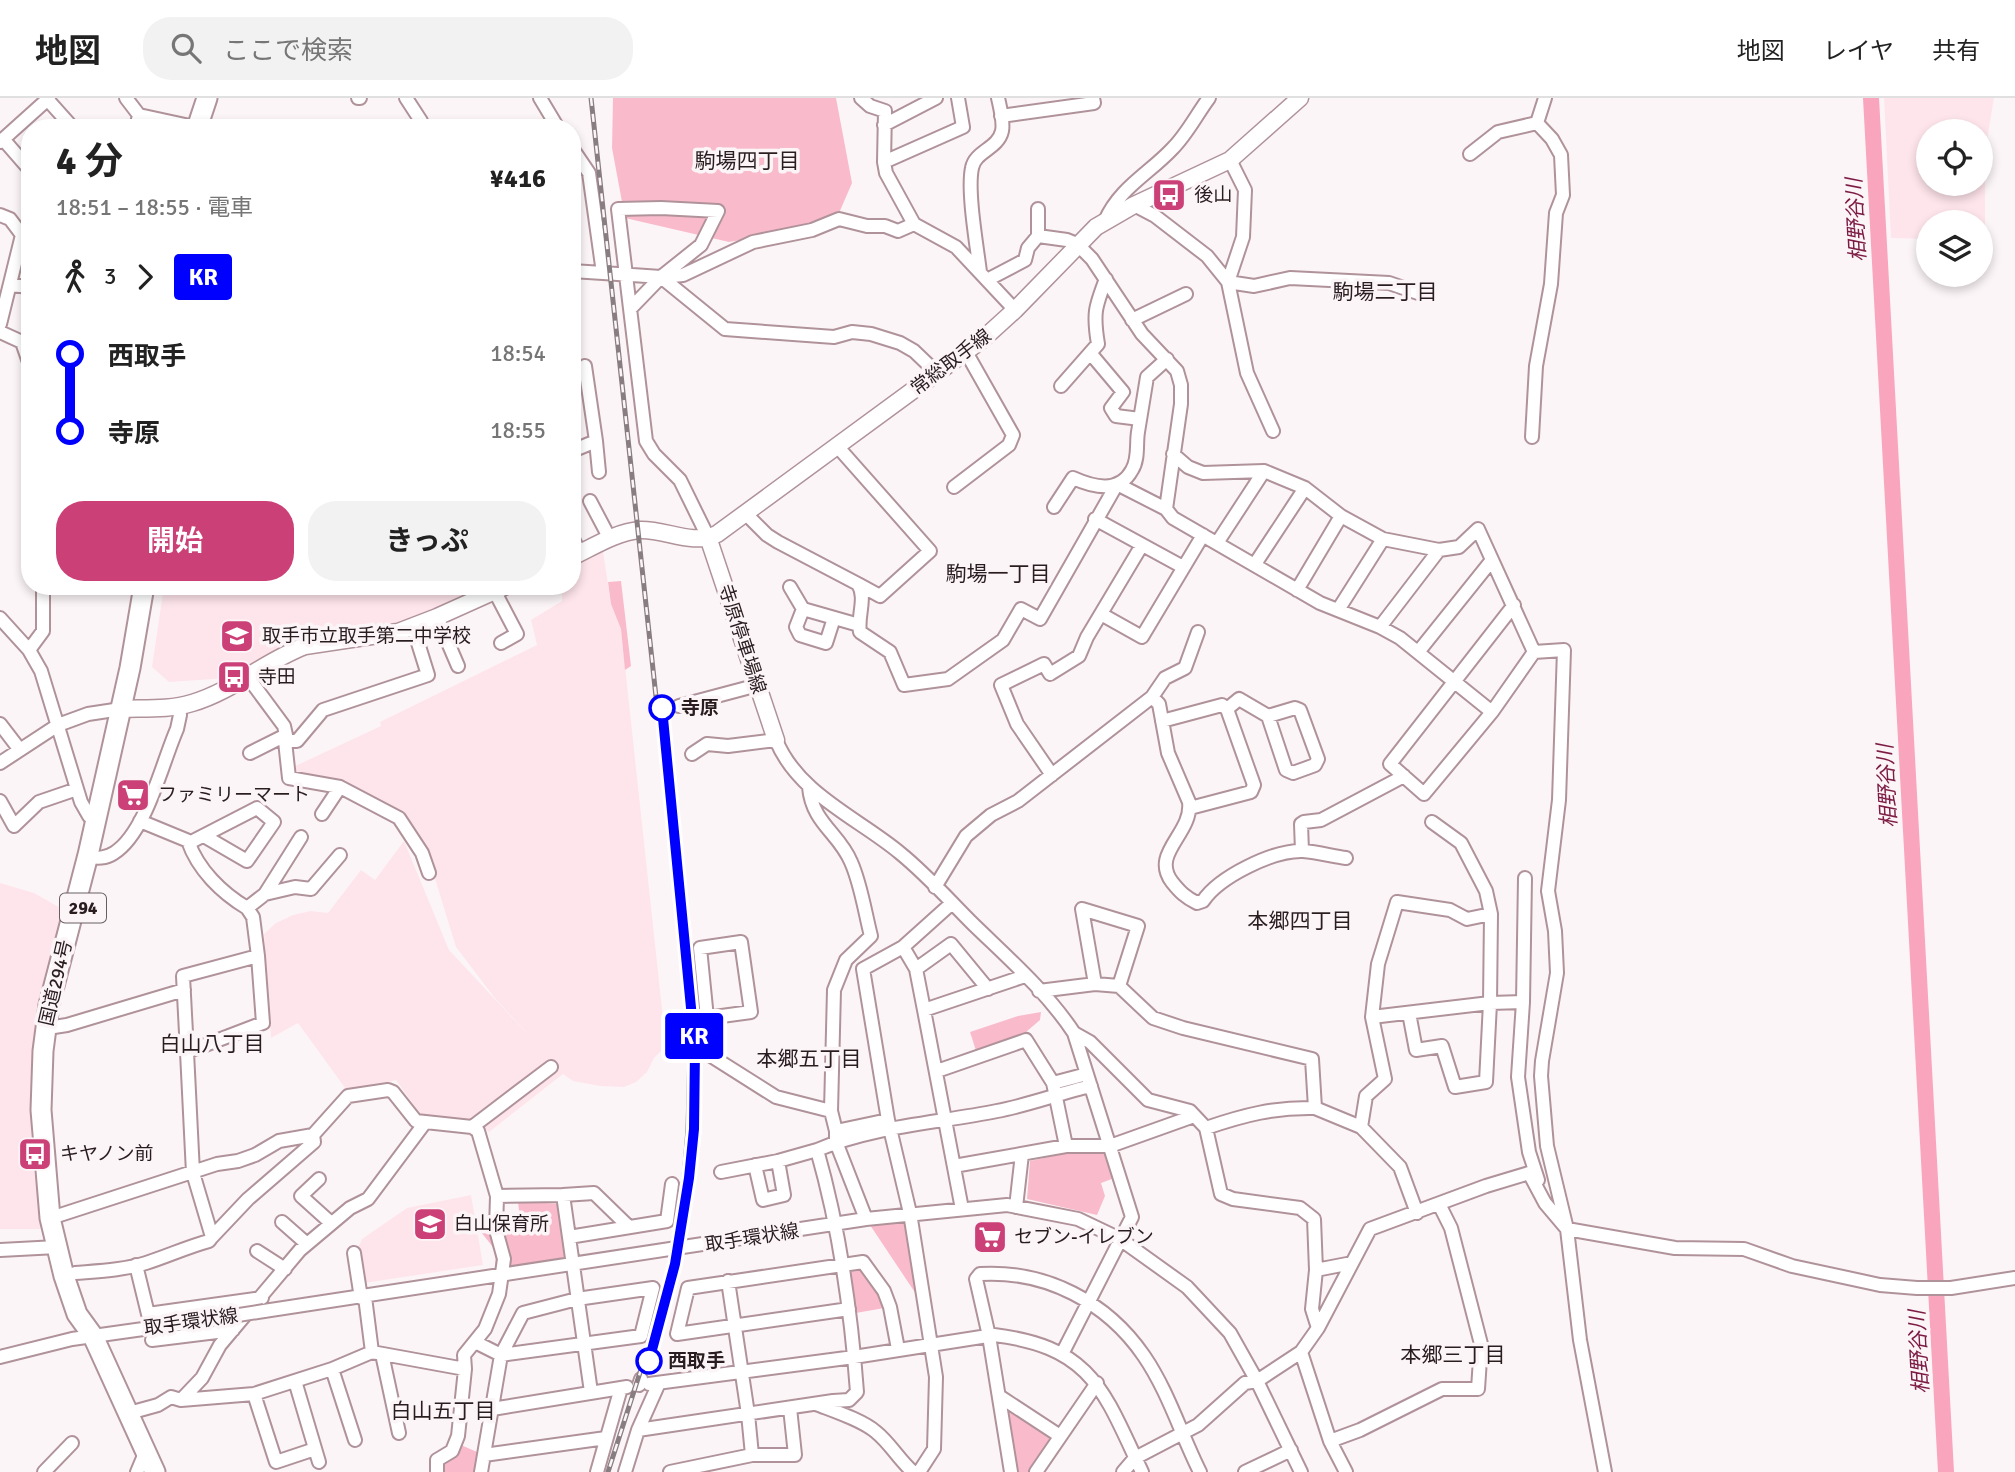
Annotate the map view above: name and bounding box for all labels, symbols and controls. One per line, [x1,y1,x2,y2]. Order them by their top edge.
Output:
search box [143,17,633,80]
icon: search [167,29,205,67]
text: 地図 [35,31,101,72]
text: ここで検索 [223,35,353,67]
text: 地図 [1737,36,1785,66]
text: レイヤ [1823,36,1894,66]
text: 共有 [1932,36,1980,66]
map controls [1916,119,1993,287]
button: locate [1916,119,1993,196]
text: 4 分 [56,138,123,185]
district label: 駒場四丁目 [695,148,800,174]
text: ¥416 [490,163,546,195]
water label: 相野谷川 [1841,175,1871,263]
bus stop icon: 後山 [1150,176,1188,214]
place label: 後山 [1194,183,1232,207]
text: 18:51 – 18:55 · 電車 [56,193,253,222]
button: layers [1916,210,1993,287]
icon: walk [56,258,94,296]
icon: forward [126,258,164,296]
text: 3 [104,262,116,291]
text: KR [188,262,218,292]
district label: 駒場二丁目 [1333,279,1438,305]
street label: 常総取手線 [906,324,996,400]
text: 18:54 [490,339,546,368]
text: 西取手 [108,341,186,373]
text: 18:55 [490,416,546,445]
text: 寺原 [108,418,160,450]
button: 開始 [56,501,294,581]
button: きっぷ [308,501,546,581]
district label: 駒場一丁目 [946,561,1051,587]
street label: 寺原停車場線 [713,581,771,697]
school or university icon: 取手市立取手第二中学校 [218,617,256,655]
place label: 取手市立取手第二中学校 [262,624,471,648]
bus stop icon: 寺田 [215,658,253,696]
place label: 寺田 [258,665,296,689]
marker: 寺原 [649,695,675,721]
place label: 寺原 [681,696,719,720]
water label: 相野谷川 [1872,741,1902,829]
supermarket icon: ファミリーマート [114,776,152,814]
place label: ファミリーマート [158,783,310,807]
road number: 294 [60,894,106,922]
district label: 本郷四丁目 [1248,908,1353,934]
street label: 国道294号 [34,938,78,1028]
line badge: KR [662,1013,726,1059]
text: KR [679,1021,709,1051]
district label: 白山八丁目 [160,1031,265,1057]
district label: 本郷五丁目 [757,1046,862,1072]
bus stop icon: キヤノン前 [16,1135,54,1173]
place label: キヤノン前 [60,1142,153,1166]
school or university icon: 白山保育所 [411,1205,449,1243]
place label: 白山保育所 [454,1212,549,1236]
supermarket icon: セブン-イレブン [971,1218,1009,1256]
street label: 取手環状線 [703,1219,801,1257]
place label: セブン-イレブン [1014,1225,1154,1249]
street label: 取手環状線 [142,1304,240,1340]
water label: 相野谷川 [1904,1307,1934,1395]
district label: 本郷三丁目 [1401,1342,1506,1368]
marker: 西取手 [636,1348,662,1374]
place label: 西取手 [668,1349,725,1373]
district label: 白山五丁目 [391,1398,496,1424]

